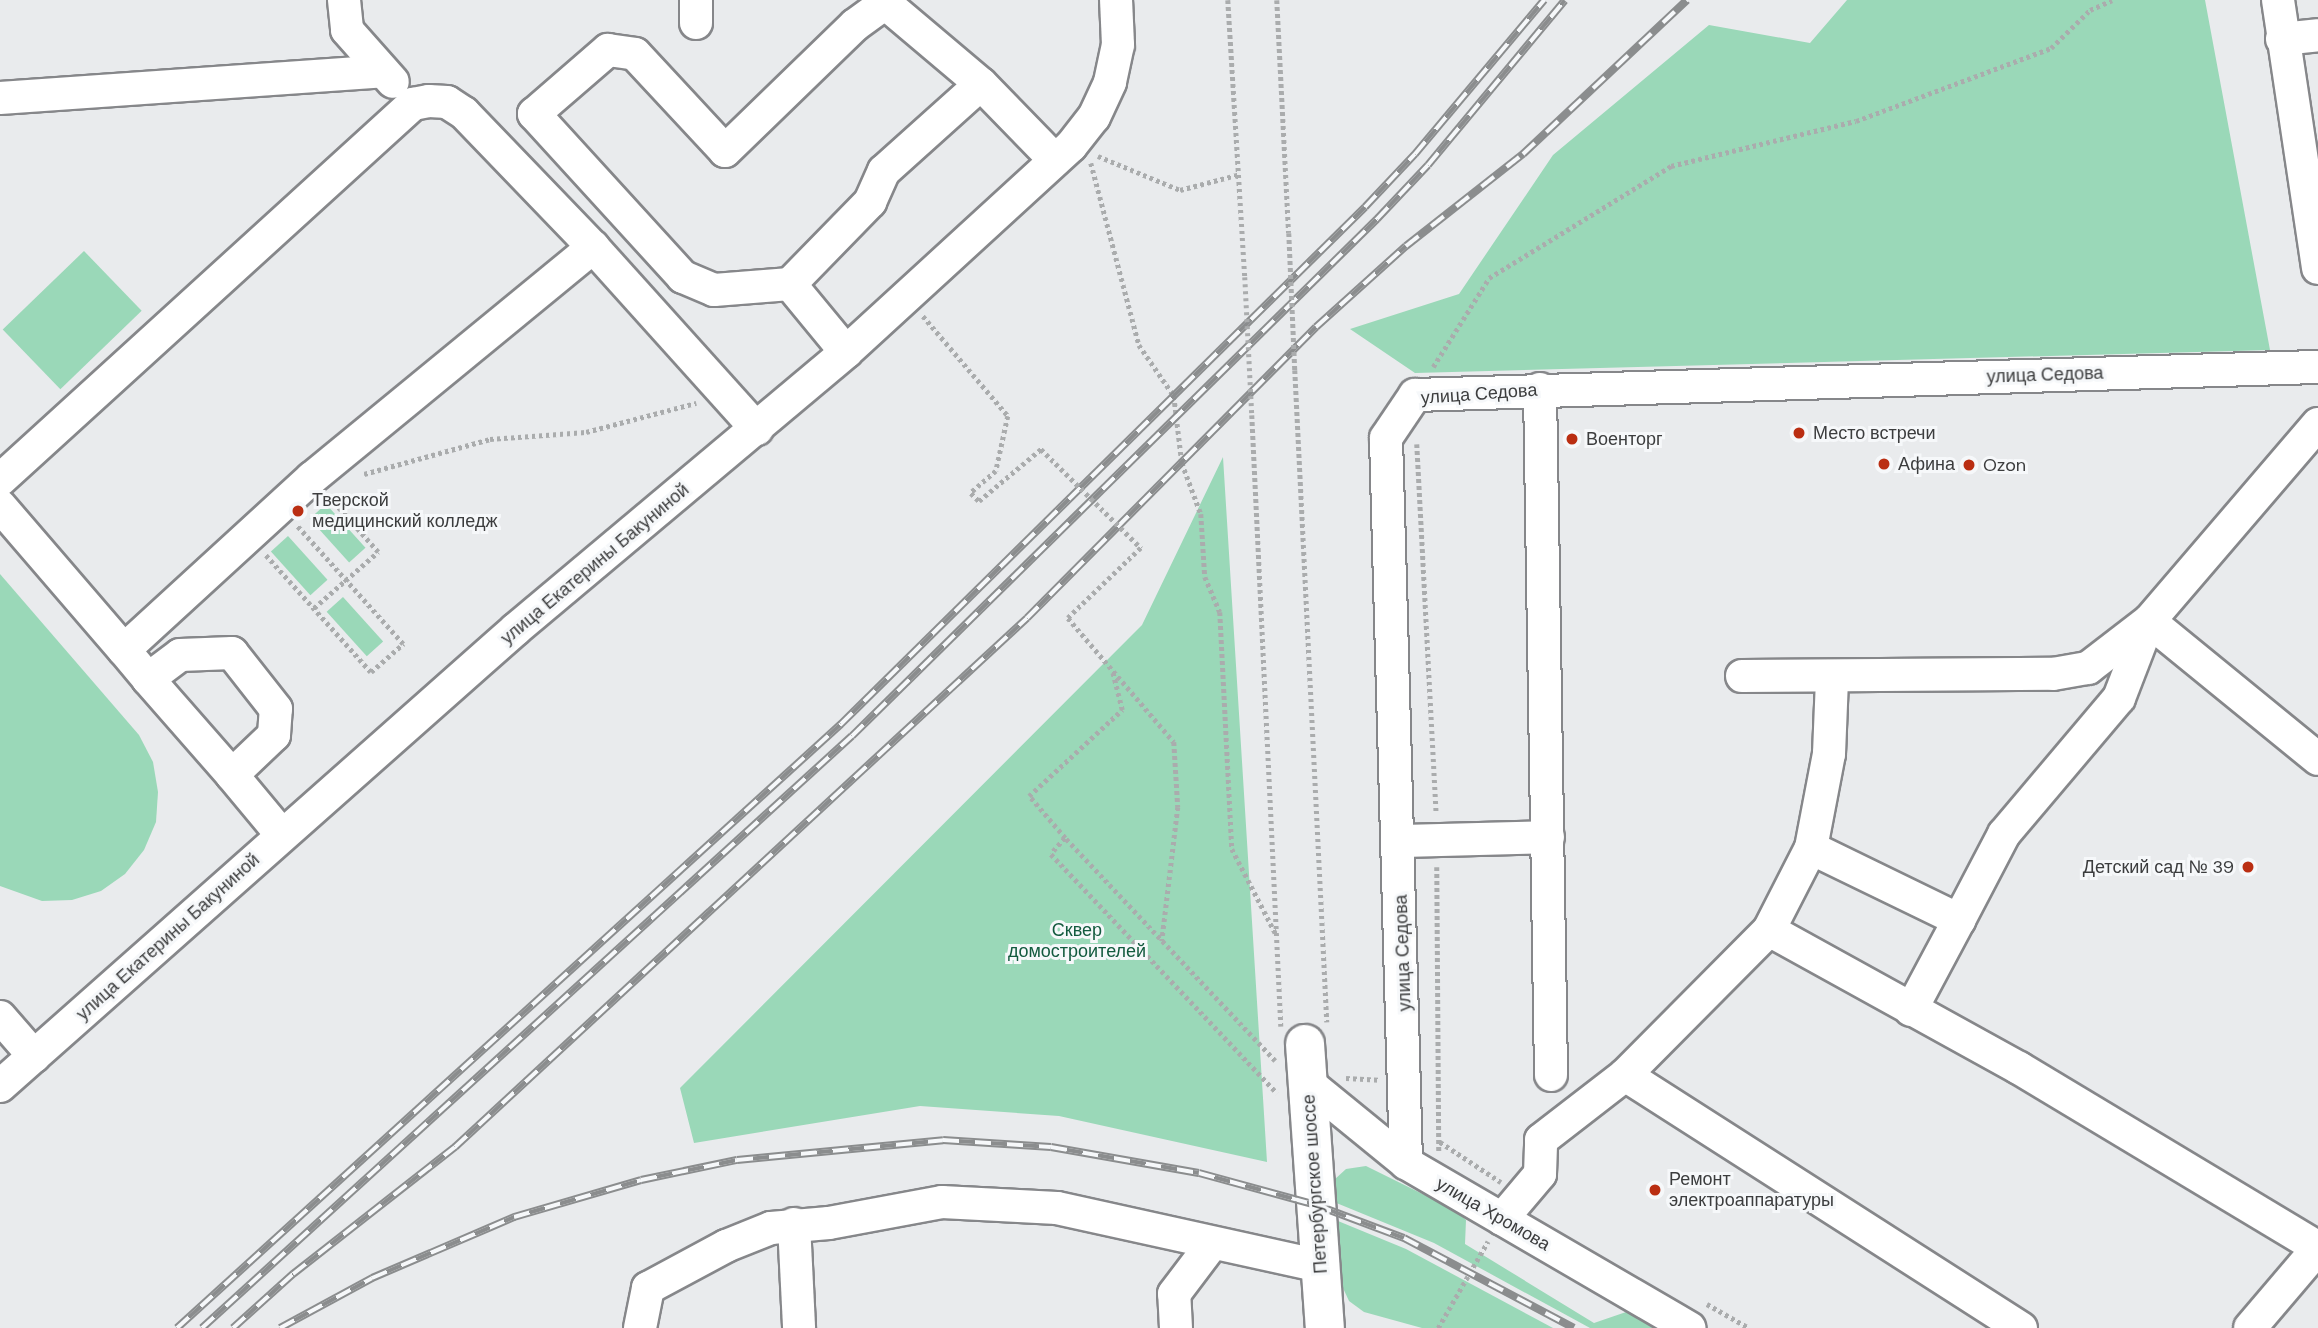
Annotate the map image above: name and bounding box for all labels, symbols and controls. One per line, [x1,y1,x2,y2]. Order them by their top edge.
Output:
street label: улица Седова [1986,362,2104,388]
street label: улица Седова [1420,379,1538,409]
place label: Место встречи [1813,422,1936,444]
marker: Место встречи [1791,425,1807,441]
place label: Военторг [1586,428,1663,450]
marker: Военторг [1564,431,1580,447]
place label: Афина [1898,453,1955,475]
place label: Ozon [1983,454,2026,476]
marker: Афина [1876,456,1892,472]
marker: Ozon [1961,457,1977,473]
street label: улица Екатерины Бакуниной [497,479,693,649]
place label: Тверской медицинский колледж [312,490,497,532]
marker: Тверской медицинский колледж [290,503,306,519]
street label: улица Екатерины Бакуниной [72,849,264,1025]
place label: Детский сад № 39 [2083,856,2234,878]
marker: Детский сад № 39 [2240,859,2256,875]
street label: улица Седова [1390,894,1416,1012]
park label: Сквер домостроителей [1008,920,1146,962]
street label: Петербургское шоссе [1298,1094,1332,1274]
place label: Ремонт электроаппаратуры [1669,1169,1834,1212]
street label: улица Хромова [1432,1173,1554,1255]
marker: Ремонт электроаппаратуры [1647,1182,1663,1198]

